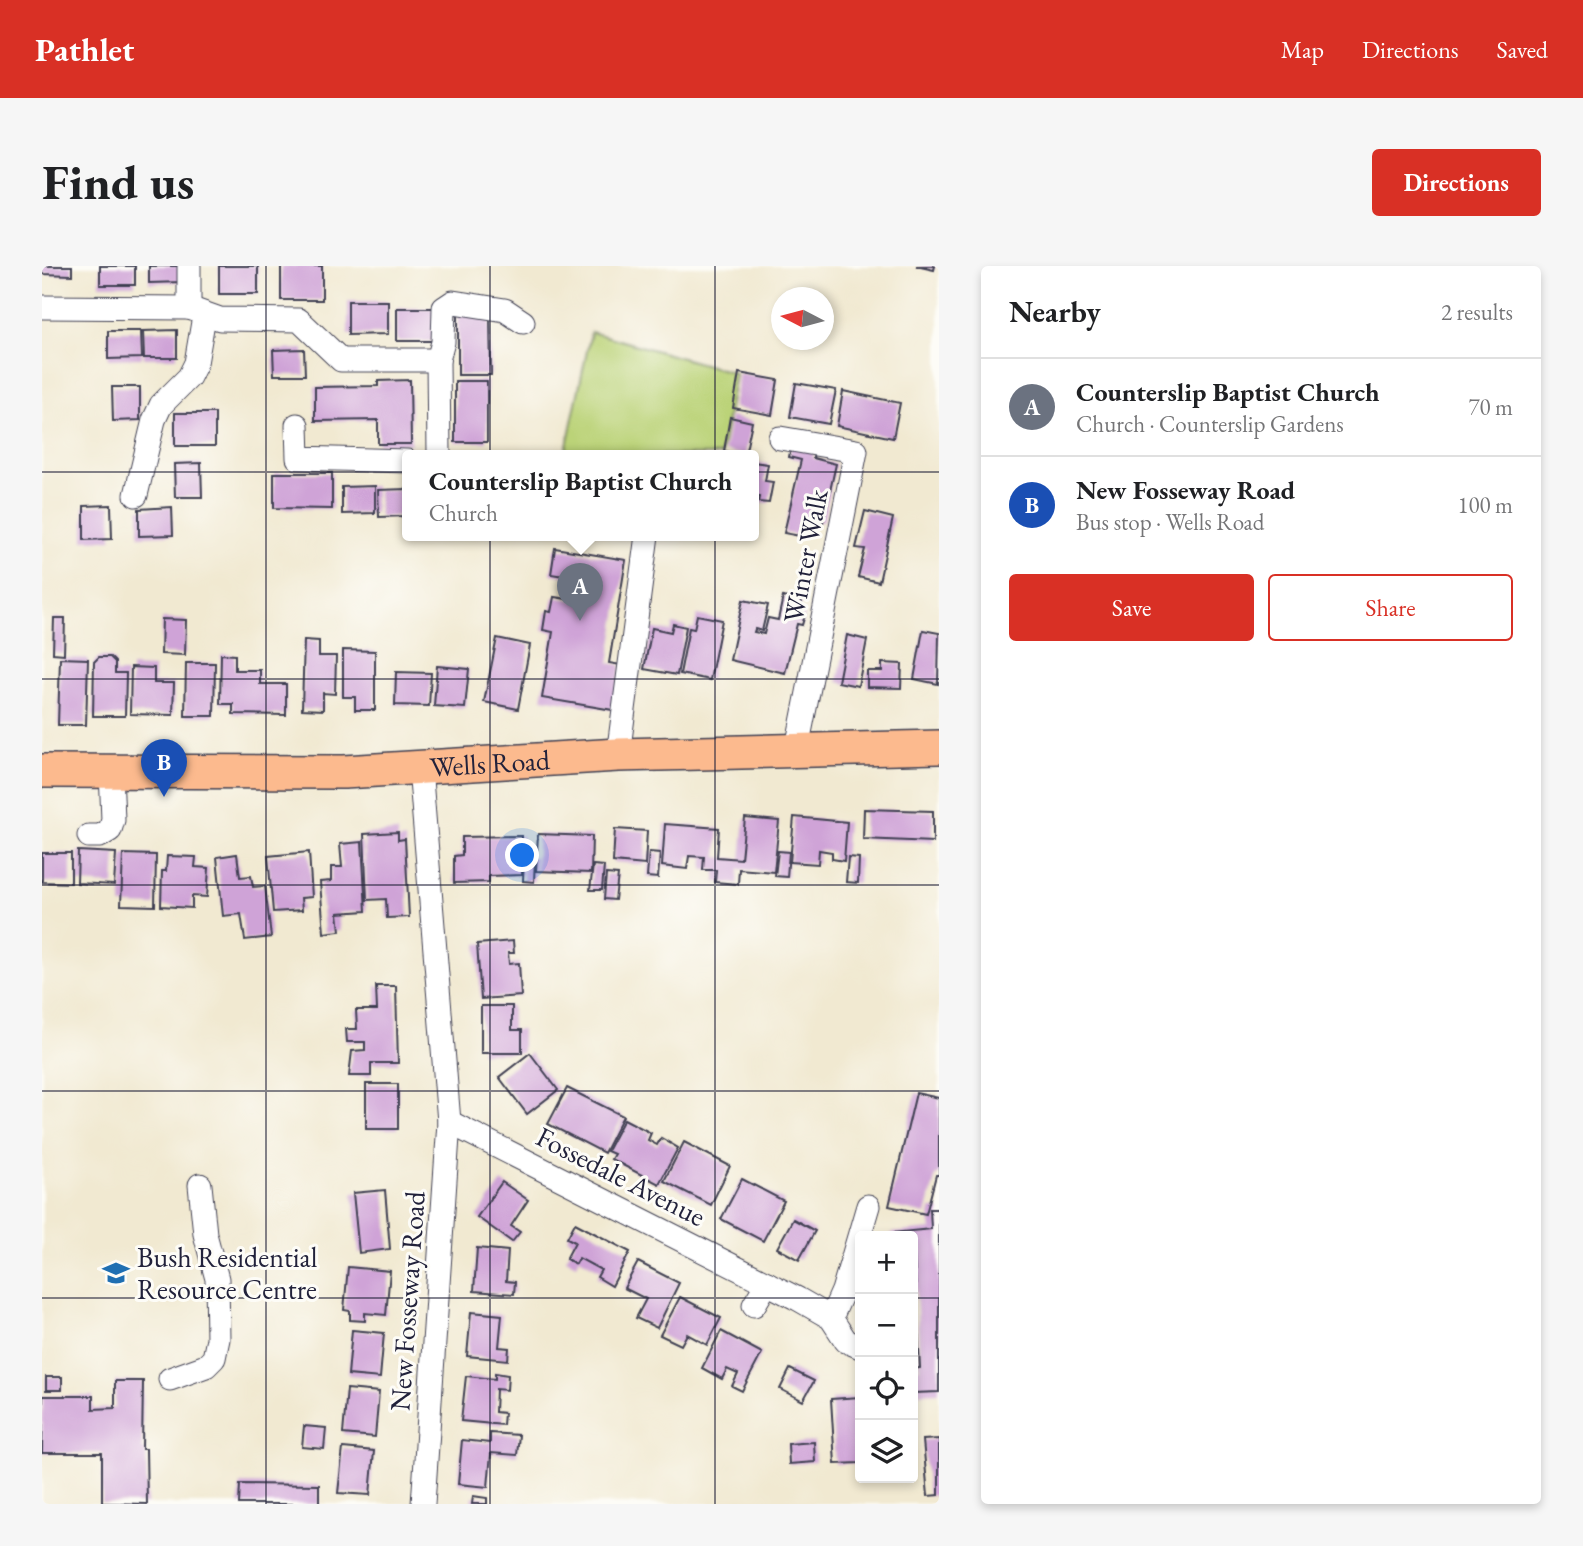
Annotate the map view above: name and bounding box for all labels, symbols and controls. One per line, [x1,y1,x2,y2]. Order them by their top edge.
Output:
text: Pathlet [35,28,134,71]
text: Map [1281,34,1324,65]
text: Directions [1362,34,1459,65]
text: Saved [1497,34,1548,65]
button: Directions [1372,149,1541,216]
text: Find us [42,150,194,214]
north arrow [771,287,834,350]
text: Nearby [1009,292,1101,331]
text: 2 results [1441,297,1513,327]
text: Counterslip Baptist Church [1076,375,1380,409]
text: A [1024,392,1040,422]
text: 70 m [1468,392,1513,422]
text: Church · Counterslip Gardens [1076,409,1344,439]
popup [402,450,759,541]
text: Counterslip Baptist Church [429,464,732,498]
text: New Fosseway Road [1076,473,1295,507]
street label: Winter Walk [774,485,836,626]
text: B [1025,490,1039,520]
text: 100 m [1457,490,1513,520]
text: Church [429,498,498,528]
text: Bus stop · Wells Road [1076,507,1264,537]
pin: A [557,563,603,621]
button: Save [1009,574,1254,641]
button: Share [1268,574,1513,641]
pin: B [141,739,187,797]
street label: Wells Road [428,741,552,785]
your location [505,838,539,872]
street label: Fossedale Avenue [530,1118,712,1234]
street label: New Fosseway Road [381,1189,433,1412]
map controls [855,1231,918,1483]
button: + [855,1231,918,1294]
place label: Bush Residential Resource Centre [137,1239,318,1307]
school or university icon: Bush Residential Resource Centre [101,1258,131,1288]
button: − [855,1294,918,1357]
button: locate [855,1357,918,1420]
button: layers [855,1420,918,1483]

